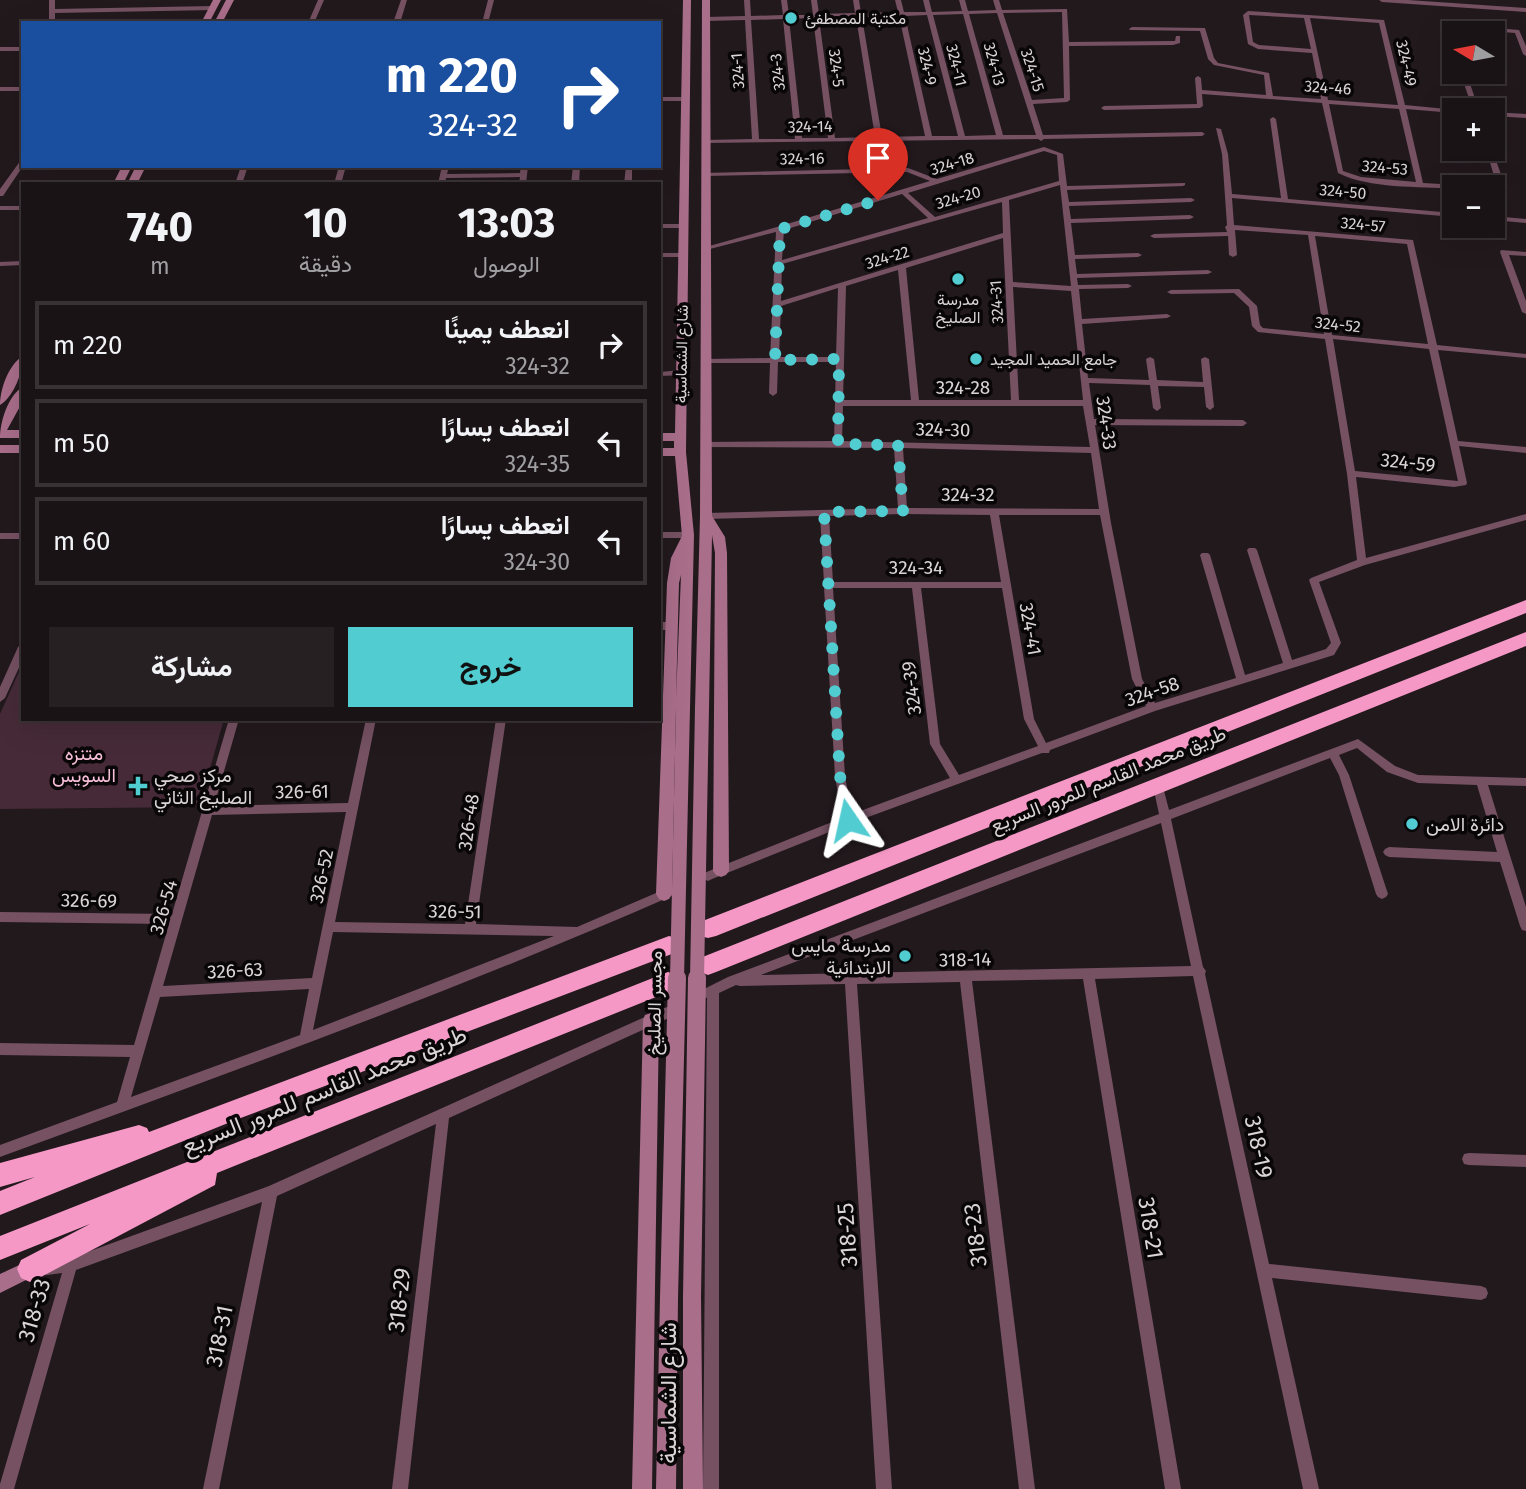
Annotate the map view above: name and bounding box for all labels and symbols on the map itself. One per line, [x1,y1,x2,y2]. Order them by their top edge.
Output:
place label: مكتبة المصطفئ [805,9,906,29]
marker: مكتبة المصطفئ [783,10,799,26]
north arrow [1442,21,1505,84]
street label: 324-49 [1392,38,1421,88]
street label: 324-13 [980,40,1009,88]
street label: 324-11 [942,42,971,88]
street label: 324-9 [914,45,941,87]
street label: 324-15 [1017,46,1048,94]
street label: 324-5 [825,48,848,88]
street label: 324-1 [727,52,748,90]
street label: 324-3 [766,52,789,91]
street label: 324-46 [1304,76,1352,99]
street label: 324-14 [788,117,833,136]
pin [848,128,908,200]
street label: 324-18 [928,148,977,179]
street label: 324-16 [780,149,824,168]
street label: 324-53 [1361,156,1409,179]
street label: 324-50 [1319,180,1367,203]
street label: 324-20 [933,182,983,213]
street label: 324-57 [1340,213,1386,236]
street label: 324-22 [863,242,912,273]
marker: مدرسة الصليخ [950,271,966,287]
street label: 324-31 [986,280,1007,324]
place label: مدرسة الصليخ [936,290,980,329]
street label: شارع الشماسية [671,305,694,403]
street label: 324-52 [1314,313,1362,336]
place label: جامع الحميد المجيد [990,350,1117,371]
marker: جامع الحميد المجيد [968,351,984,367]
street label: 324-28 [936,376,990,399]
street label: 324-33 [1091,395,1122,451]
street label: 324-30 [915,418,971,441]
street label: 324-59 [1379,448,1437,477]
street label: 324-32 [941,483,995,506]
street label: 324-34 [889,556,943,579]
street label: 324-41 [1015,601,1046,657]
street label: 324-39 [897,660,926,716]
street label: 324-58 [1122,672,1182,711]
street label: طريق محمد القاسم للمرور السريع [987,722,1230,839]
park label: متنزه السويس [52,742,116,787]
place label: مركز صحي الصليخ الثاني [154,764,252,813]
marker: مركز صحي الصليخ الثاني [128,776,148,796]
street label: 326-61 [275,780,329,803]
position arrow [811,783,885,857]
street label: 326-48 [453,792,484,852]
place label: دائرة الامن [1426,813,1504,836]
marker: دائرة الامن [1404,816,1420,832]
street label: 326-52 [305,847,338,905]
street label: 326-54 [145,877,182,937]
street label: 326-69 [61,889,117,912]
street label: 326-51 [428,900,482,923]
place label: مدرسة مايس الابتدائية [791,934,891,979]
marker: مدرسة مايس الابتدائية [897,948,913,964]
street label: 318-14 [939,948,991,971]
street label: مجسر الصليخ [642,950,669,1056]
street label: 326-63 [207,958,264,983]
street label: طريق محمد القاسم للمرور السريع [177,1020,471,1162]
street label: 318-19 [1239,1113,1279,1181]
street label: 318-21 [1132,1195,1170,1261]
street label: 318-23 [957,1201,993,1269]
street label: 318-25 [831,1202,863,1268]
street label: 318-29 [382,1266,416,1334]
street label: 318-33 [12,1275,56,1345]
street label: 318-31 [199,1303,239,1369]
street label: شارع الشماسية [654,1322,684,1464]

